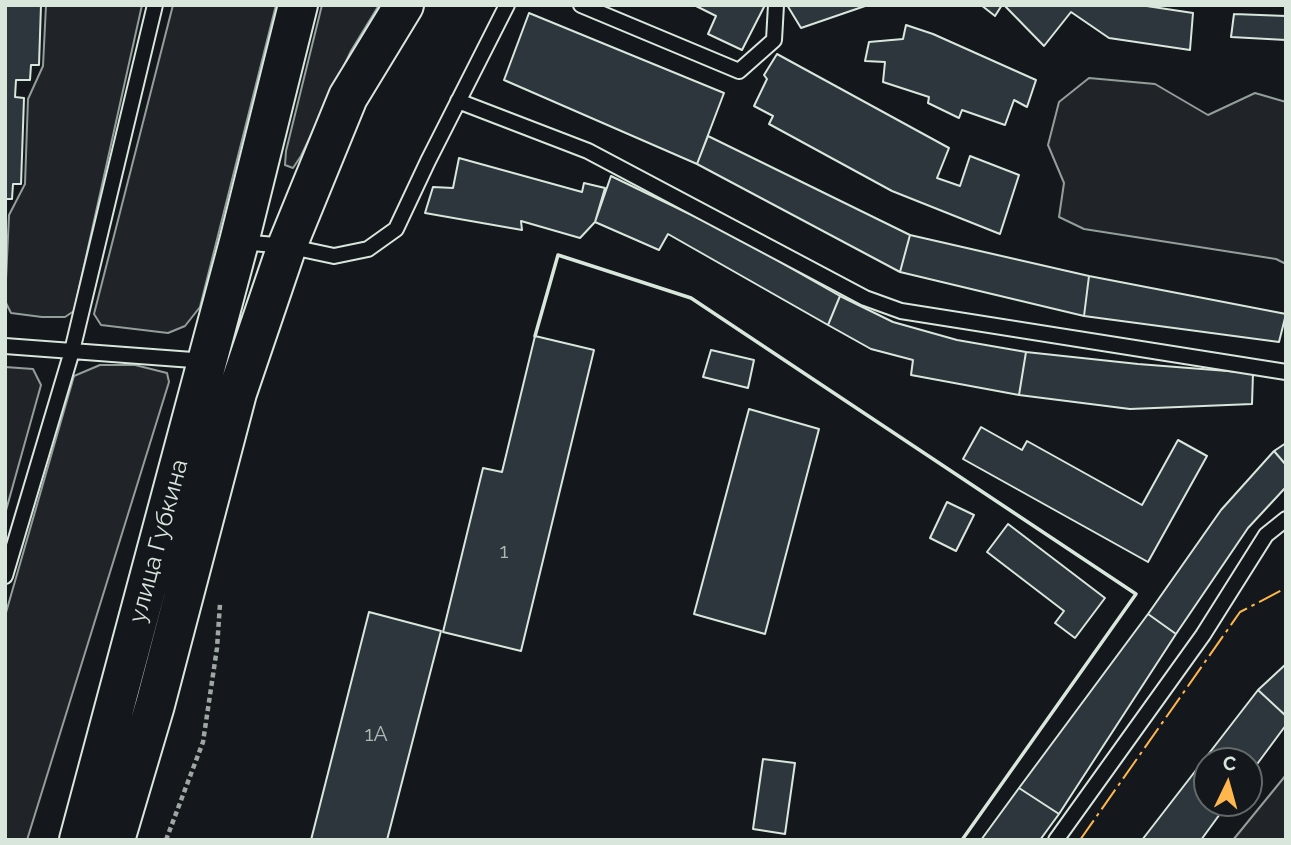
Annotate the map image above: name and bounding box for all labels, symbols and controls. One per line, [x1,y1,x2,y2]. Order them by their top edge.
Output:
street label: улица Губкина [123,456,195,626]
house number: 1 [500,539,508,565]
house number: 1А [364,722,388,748]
north arrow [1193,747,1263,817]
text: С [1222,752,1237,775]

